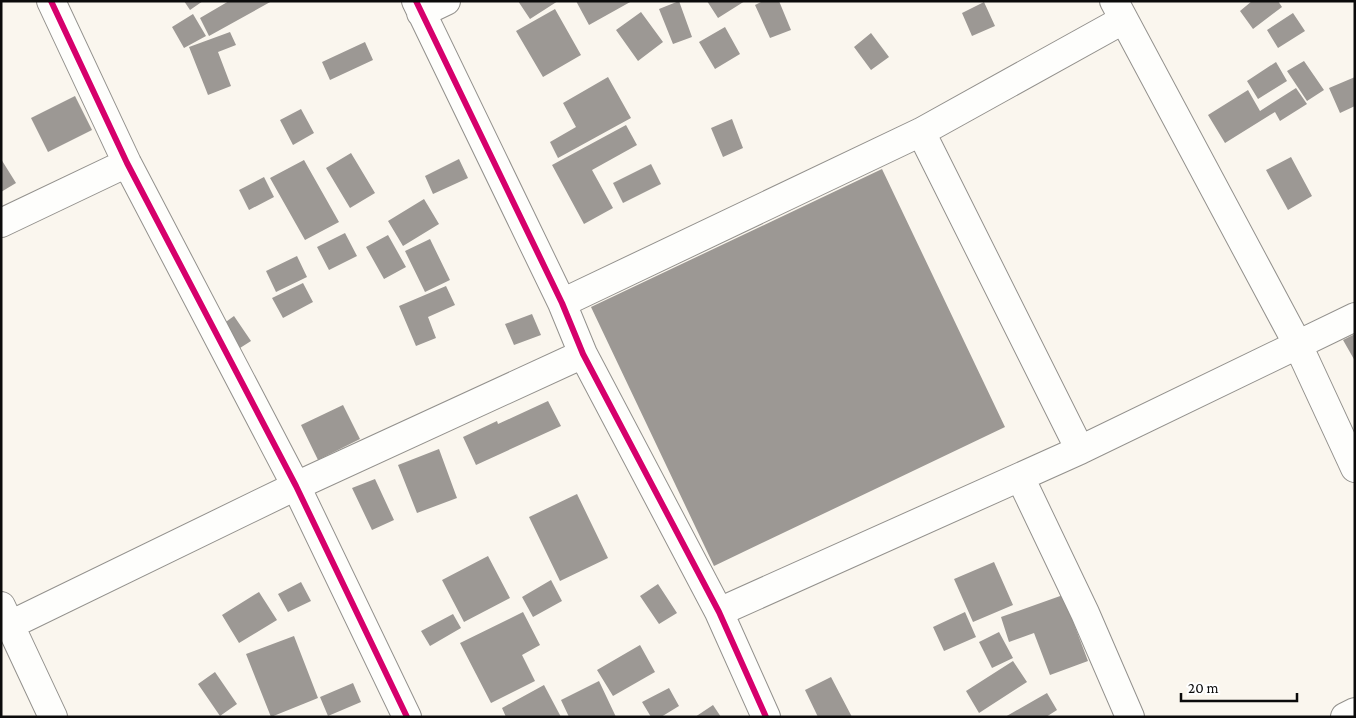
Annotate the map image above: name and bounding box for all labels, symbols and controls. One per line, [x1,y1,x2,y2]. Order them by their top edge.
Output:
scale bar [1181,670,1297,702]
text: 20 m [1188,680,1219,696]

